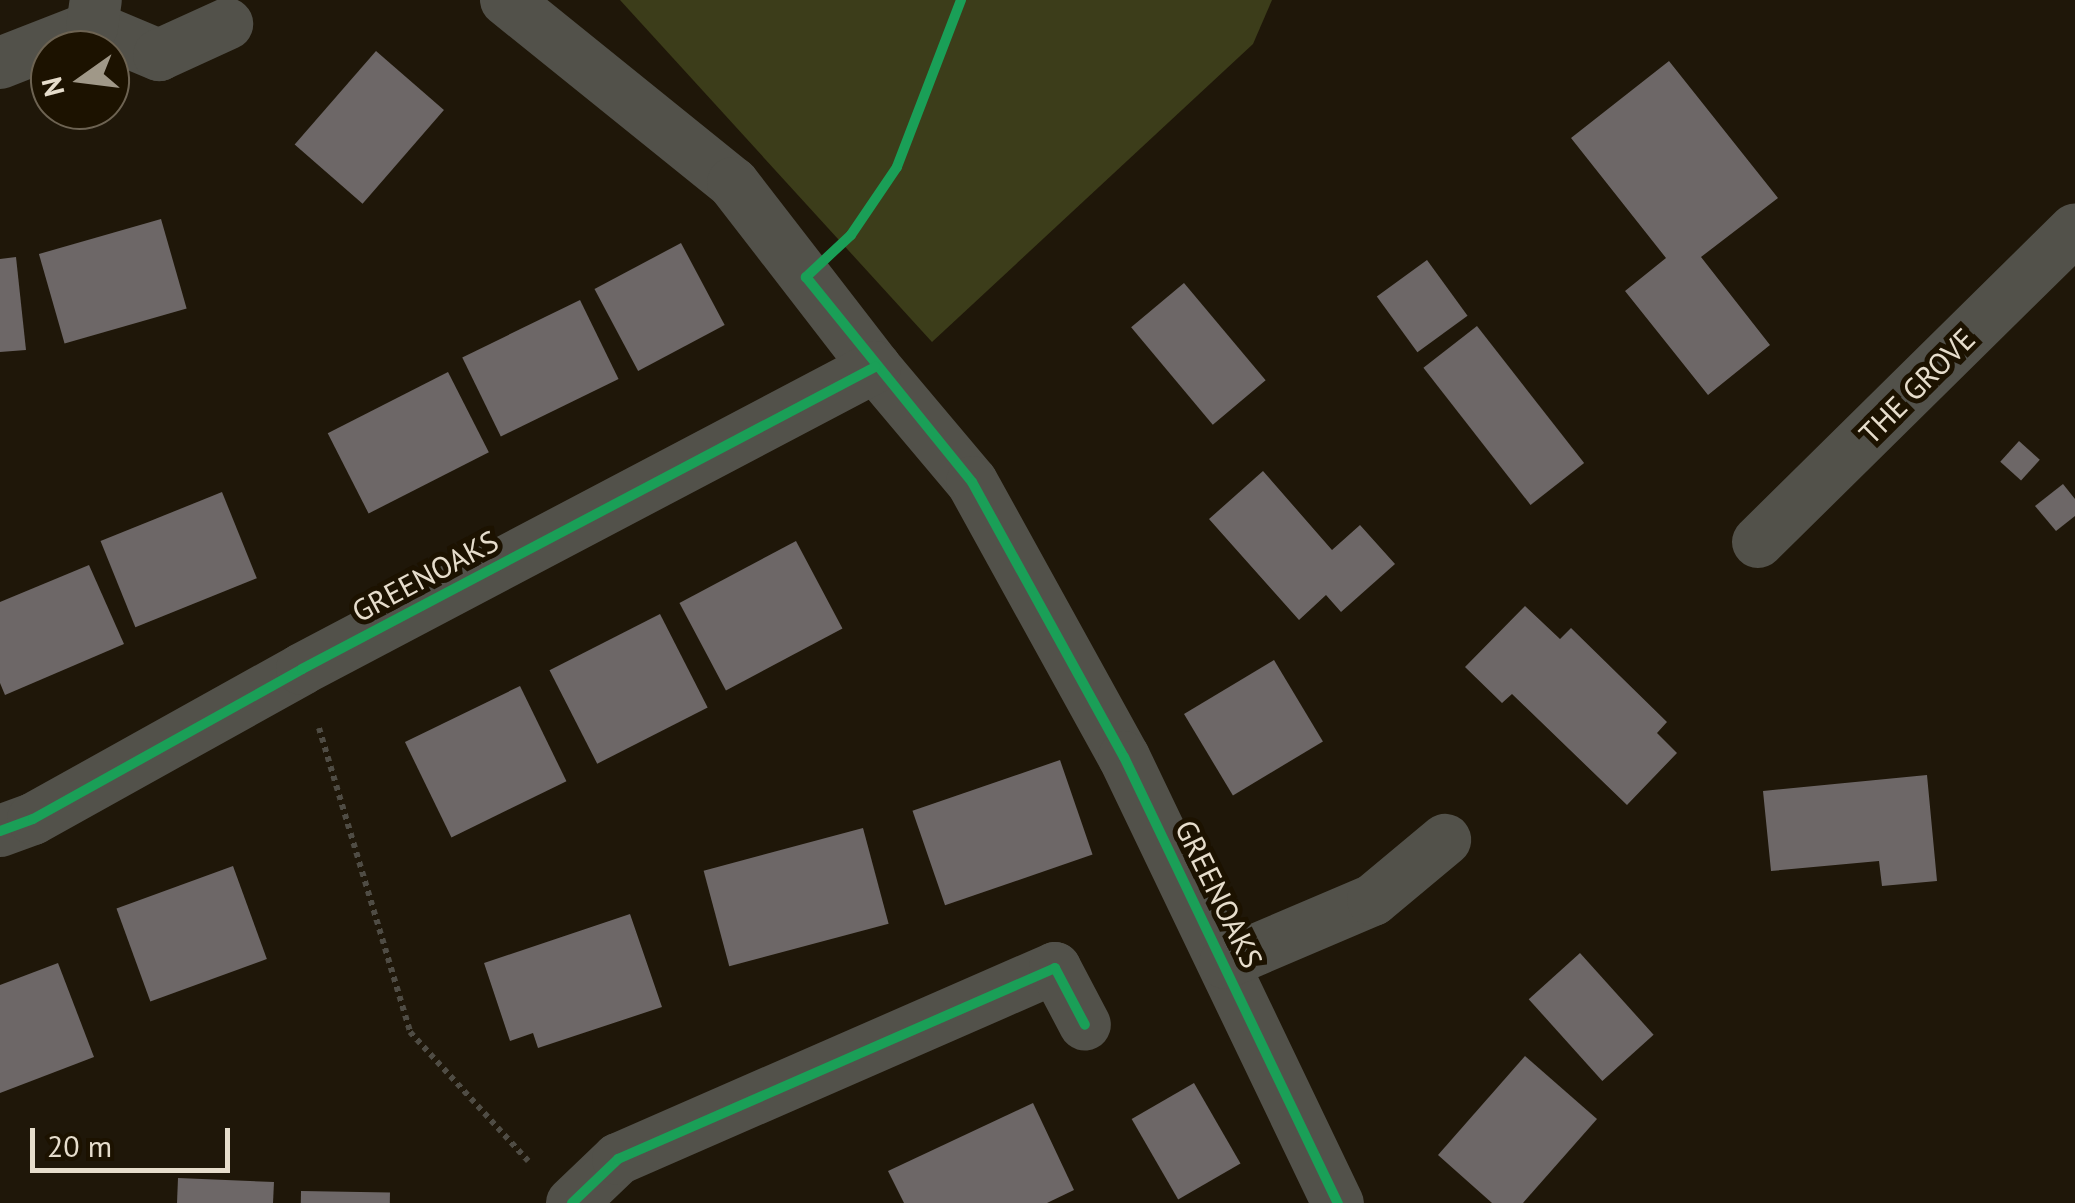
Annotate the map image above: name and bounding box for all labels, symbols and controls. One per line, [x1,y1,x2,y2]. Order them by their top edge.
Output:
north arrow [30,30,130,130]
text: N [32,73,73,100]
street label: THE GROVE [1852,321,1982,451]
street label: GREENOAKS [346,523,504,629]
street label: GREENOAKS [1168,814,1270,974]
scale bar [35,1108,235,1170]
text: 20 m [47,1126,112,1165]

